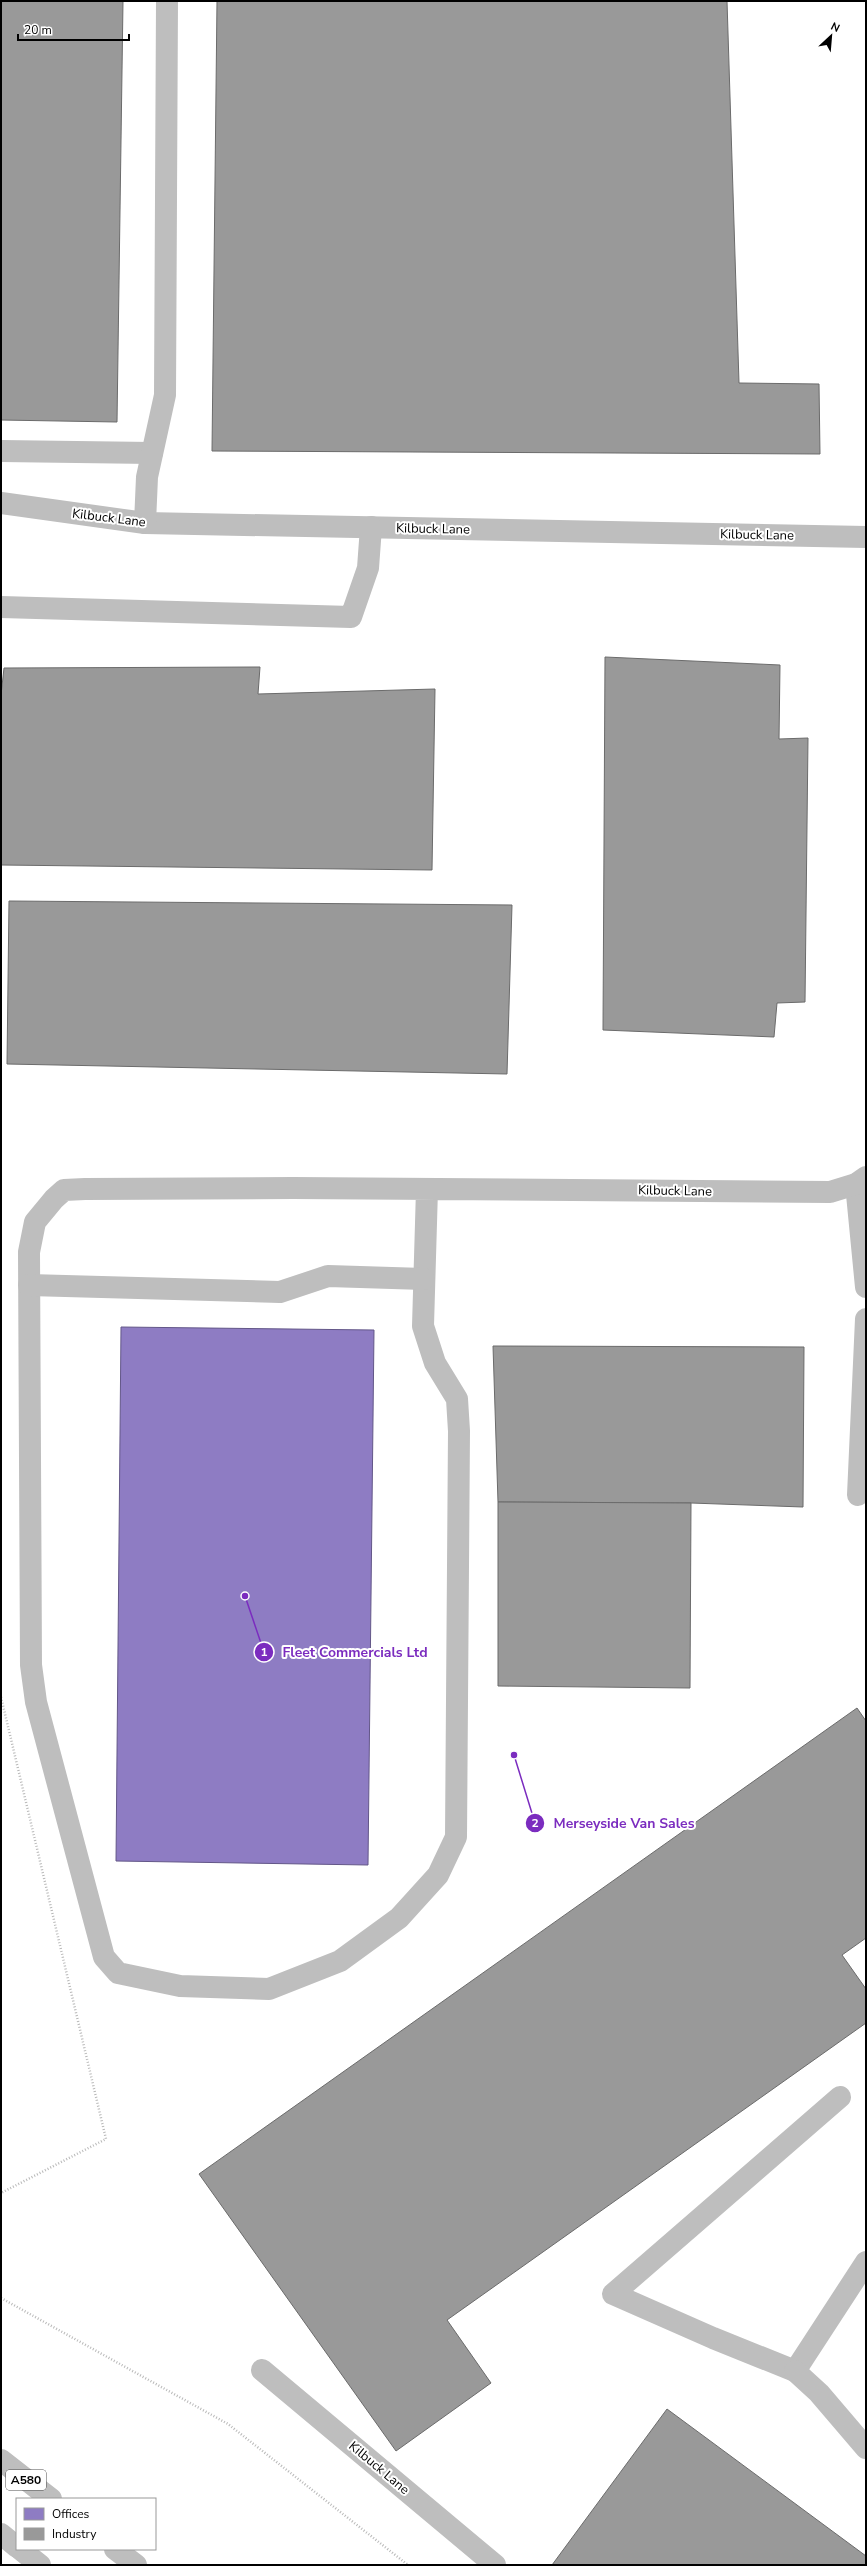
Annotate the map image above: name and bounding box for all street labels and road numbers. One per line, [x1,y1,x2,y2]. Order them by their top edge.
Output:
street label: Kilbuck Lane [71,505,147,531]
street label: Kilbuck Lane [396,519,470,539]
street label: Kilbuck Lane [720,525,794,545]
street label: Kilbuck Lane [638,1181,712,1201]
street label: Kilbuck Lane [345,2437,413,2499]
road number: A580 [6,2470,46,2490]

